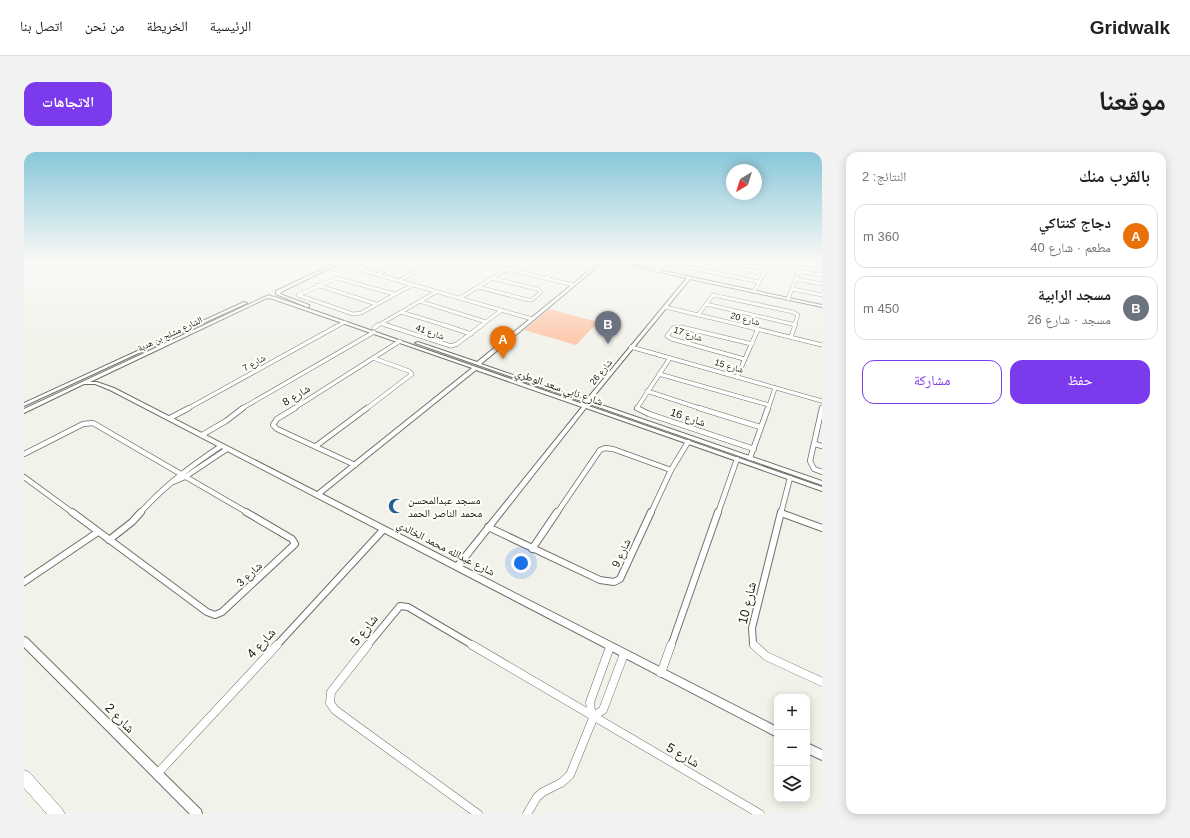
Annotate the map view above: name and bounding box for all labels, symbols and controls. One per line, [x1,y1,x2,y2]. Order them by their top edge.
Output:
text: Gridwalk [1090,17,1170,38]
text: اتصل بنا [20,18,63,34]
text: من نحن [85,18,125,34]
text: الخريطة [147,18,188,34]
text: الرئيسية [210,18,251,34]
button: الاتجاهات [24,82,112,126]
text: موقعنا [1098,85,1166,116]
north arrow [726,164,762,200]
text: بالقرب منك [1079,167,1150,186]
text: النتائج: 2 [862,169,906,184]
text: دجاج كنتاكي [1039,214,1111,231]
text: 360 m [863,229,899,244]
text: A [1131,229,1141,244]
text: مطعم · شارع 40 [1030,240,1111,255]
text: مسجد الرابية [1038,286,1111,303]
text: 450 m [863,301,899,316]
text: B [1131,301,1141,316]
pin: B [595,311,621,344]
street label: شارع 20 [729,311,761,328]
text: مسجد · شارع 26 [1027,312,1111,327]
street label: الشارع مشلح بن هدبة [136,315,204,354]
street label: شارع 41 [414,322,446,343]
street label: شارع 17 [672,325,704,344]
pin: A [490,326,516,359]
street label: شارع 7 [241,353,268,374]
street label: شارع 26 [588,357,615,387]
street label: شارع 15 [713,357,745,376]
button: مشاركة [862,360,1002,404]
button: حفظ [1010,360,1150,404]
street label: شارع نابي سعد الوطري [513,366,604,410]
street label: شارع 8 [280,382,312,409]
street label: شارع 16 [669,406,707,429]
place label: مسجد عبدالمحسن محمد الناصر الحمد [408,494,482,519]
mosque icon: مسجد عبدالمحسن محمد الناصر الحمد [387,497,405,515]
street label: شارع عبدالله محمد الخالدي [394,518,497,580]
street label: شارع 9 [609,537,634,570]
your location [511,553,531,573]
street label: شارع 3 [234,559,265,589]
street label: شارع 10 [735,580,761,626]
street label: شارع 5 [347,611,382,650]
street label: شارع 4 [243,625,280,662]
map controls [774,694,810,802]
button: + [774,694,810,730]
street label: شارع 2 [101,700,138,737]
button: − [774,730,810,766]
street label: شارع 5 [663,740,702,772]
button: layers [774,766,810,802]

